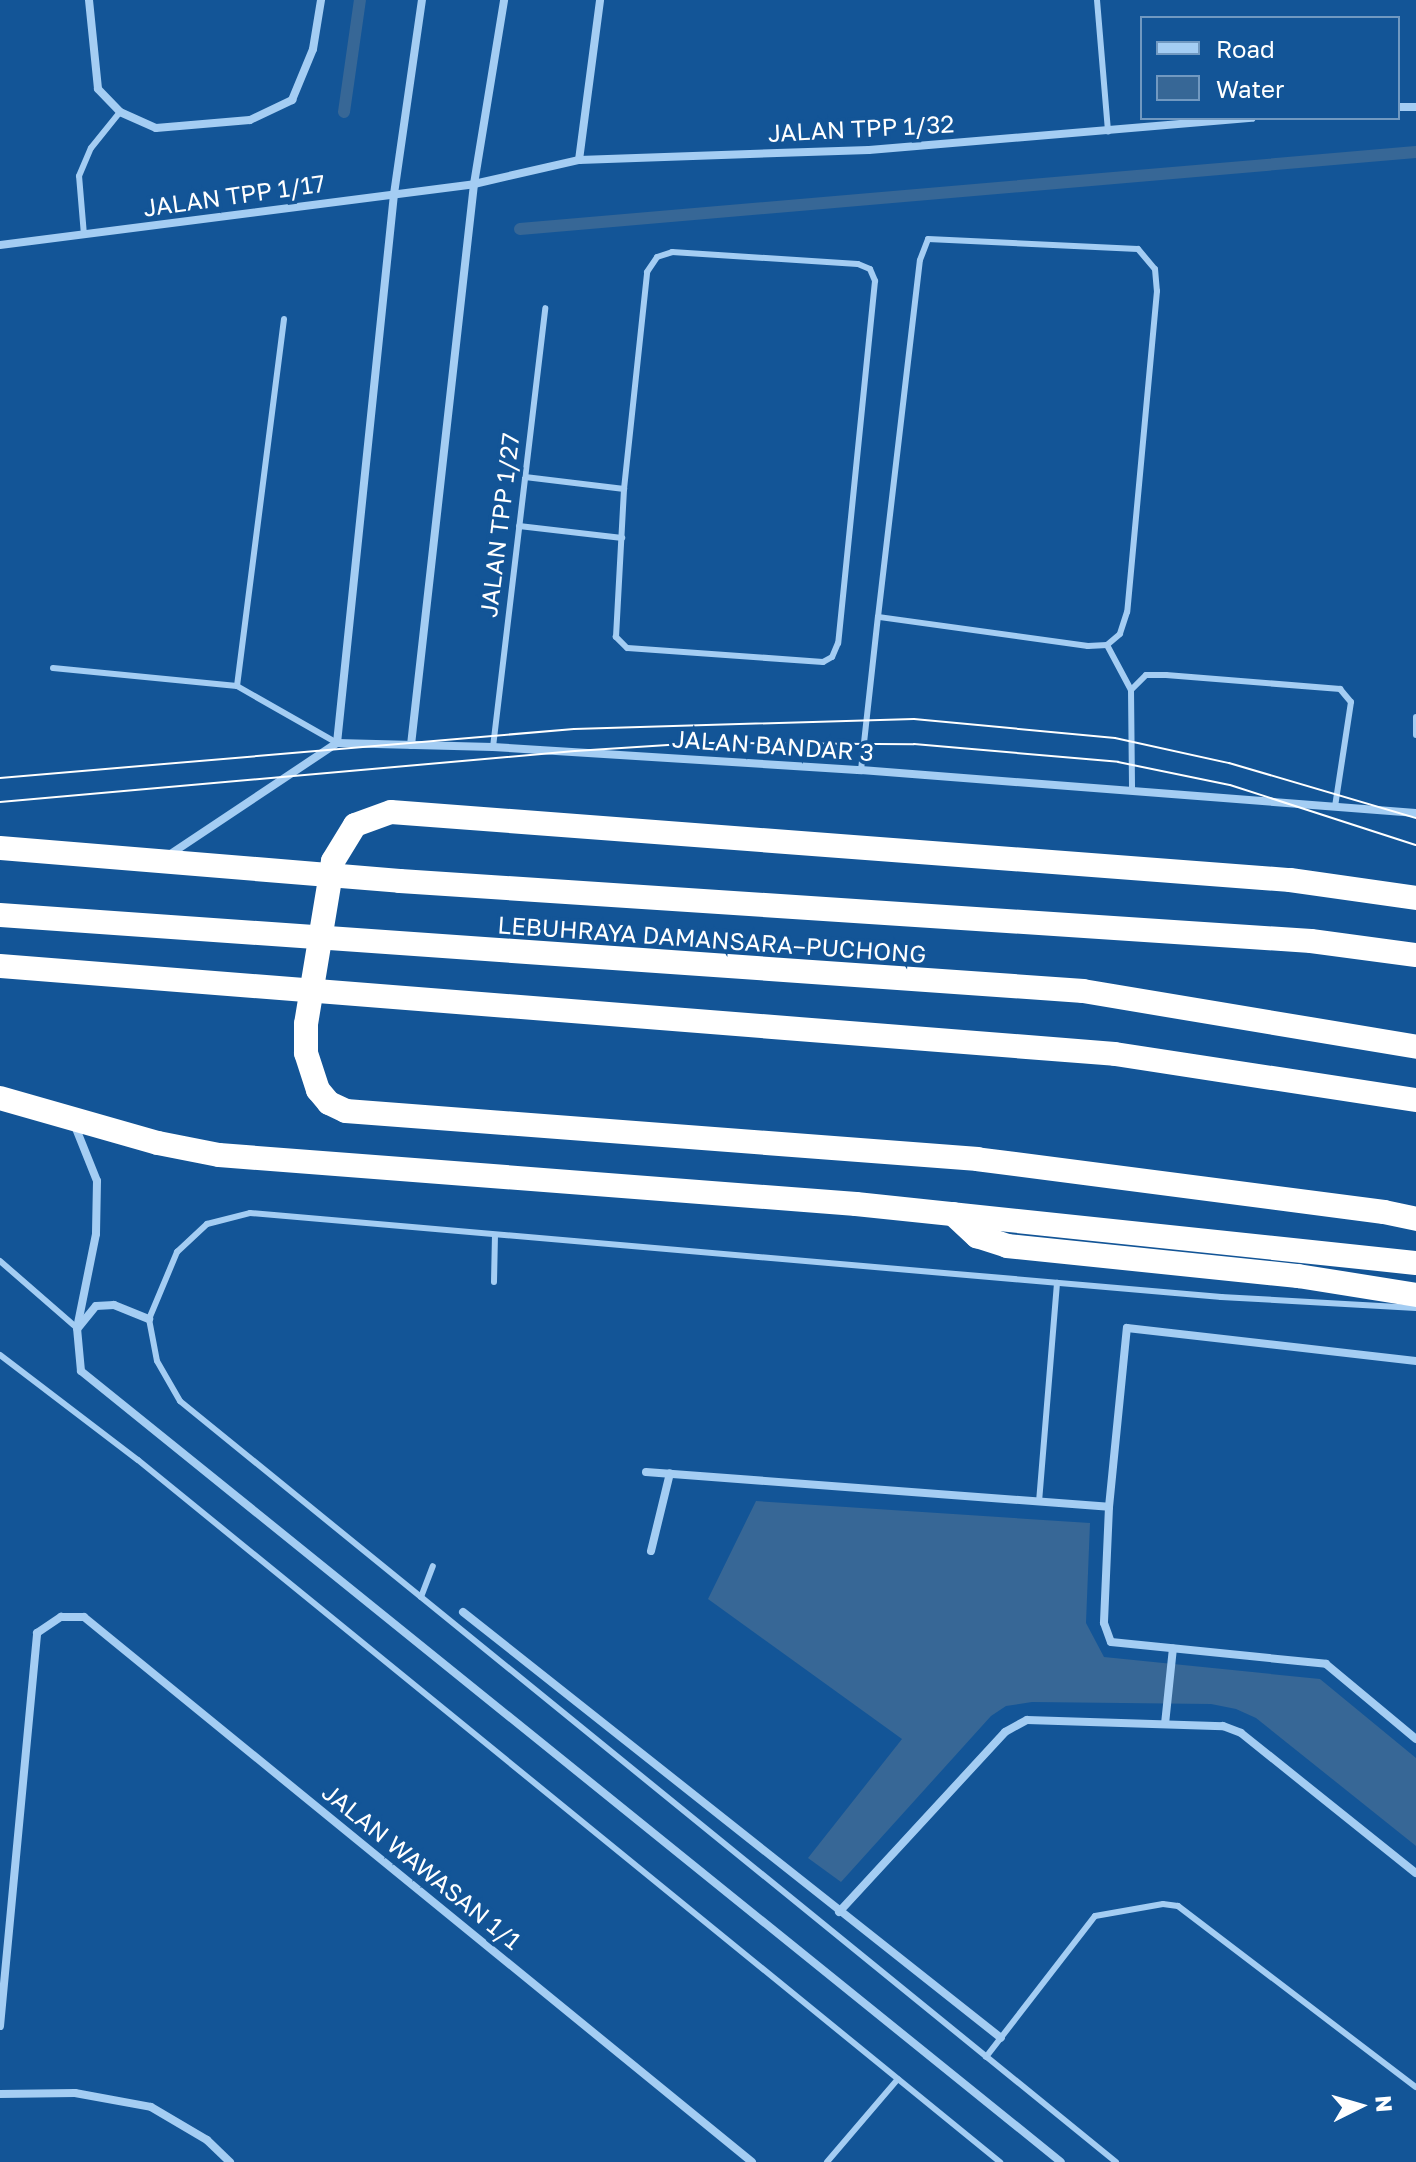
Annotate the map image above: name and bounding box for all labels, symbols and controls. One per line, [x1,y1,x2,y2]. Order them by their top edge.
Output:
legend [1140,16,1400,120]
text: Road [1216,34,1275,63]
text: Water [1216,74,1284,103]
street label: JALAN TPP 1/32 [767,109,955,147]
street label: JALAN TPP 1/17 [141,168,327,222]
street label: JALAN TPP 1/27 [473,431,525,619]
street label: JALAN BANDAR 3 [671,724,875,766]
street label: LEBUHRAYA DAMANSARA–PUCHONG [497,910,927,968]
street label: JALAN WAWASAN 1/1 [317,1777,527,1955]
north arrow [1320,2066,1400,2146]
text: N [1370,2094,1399,2113]

